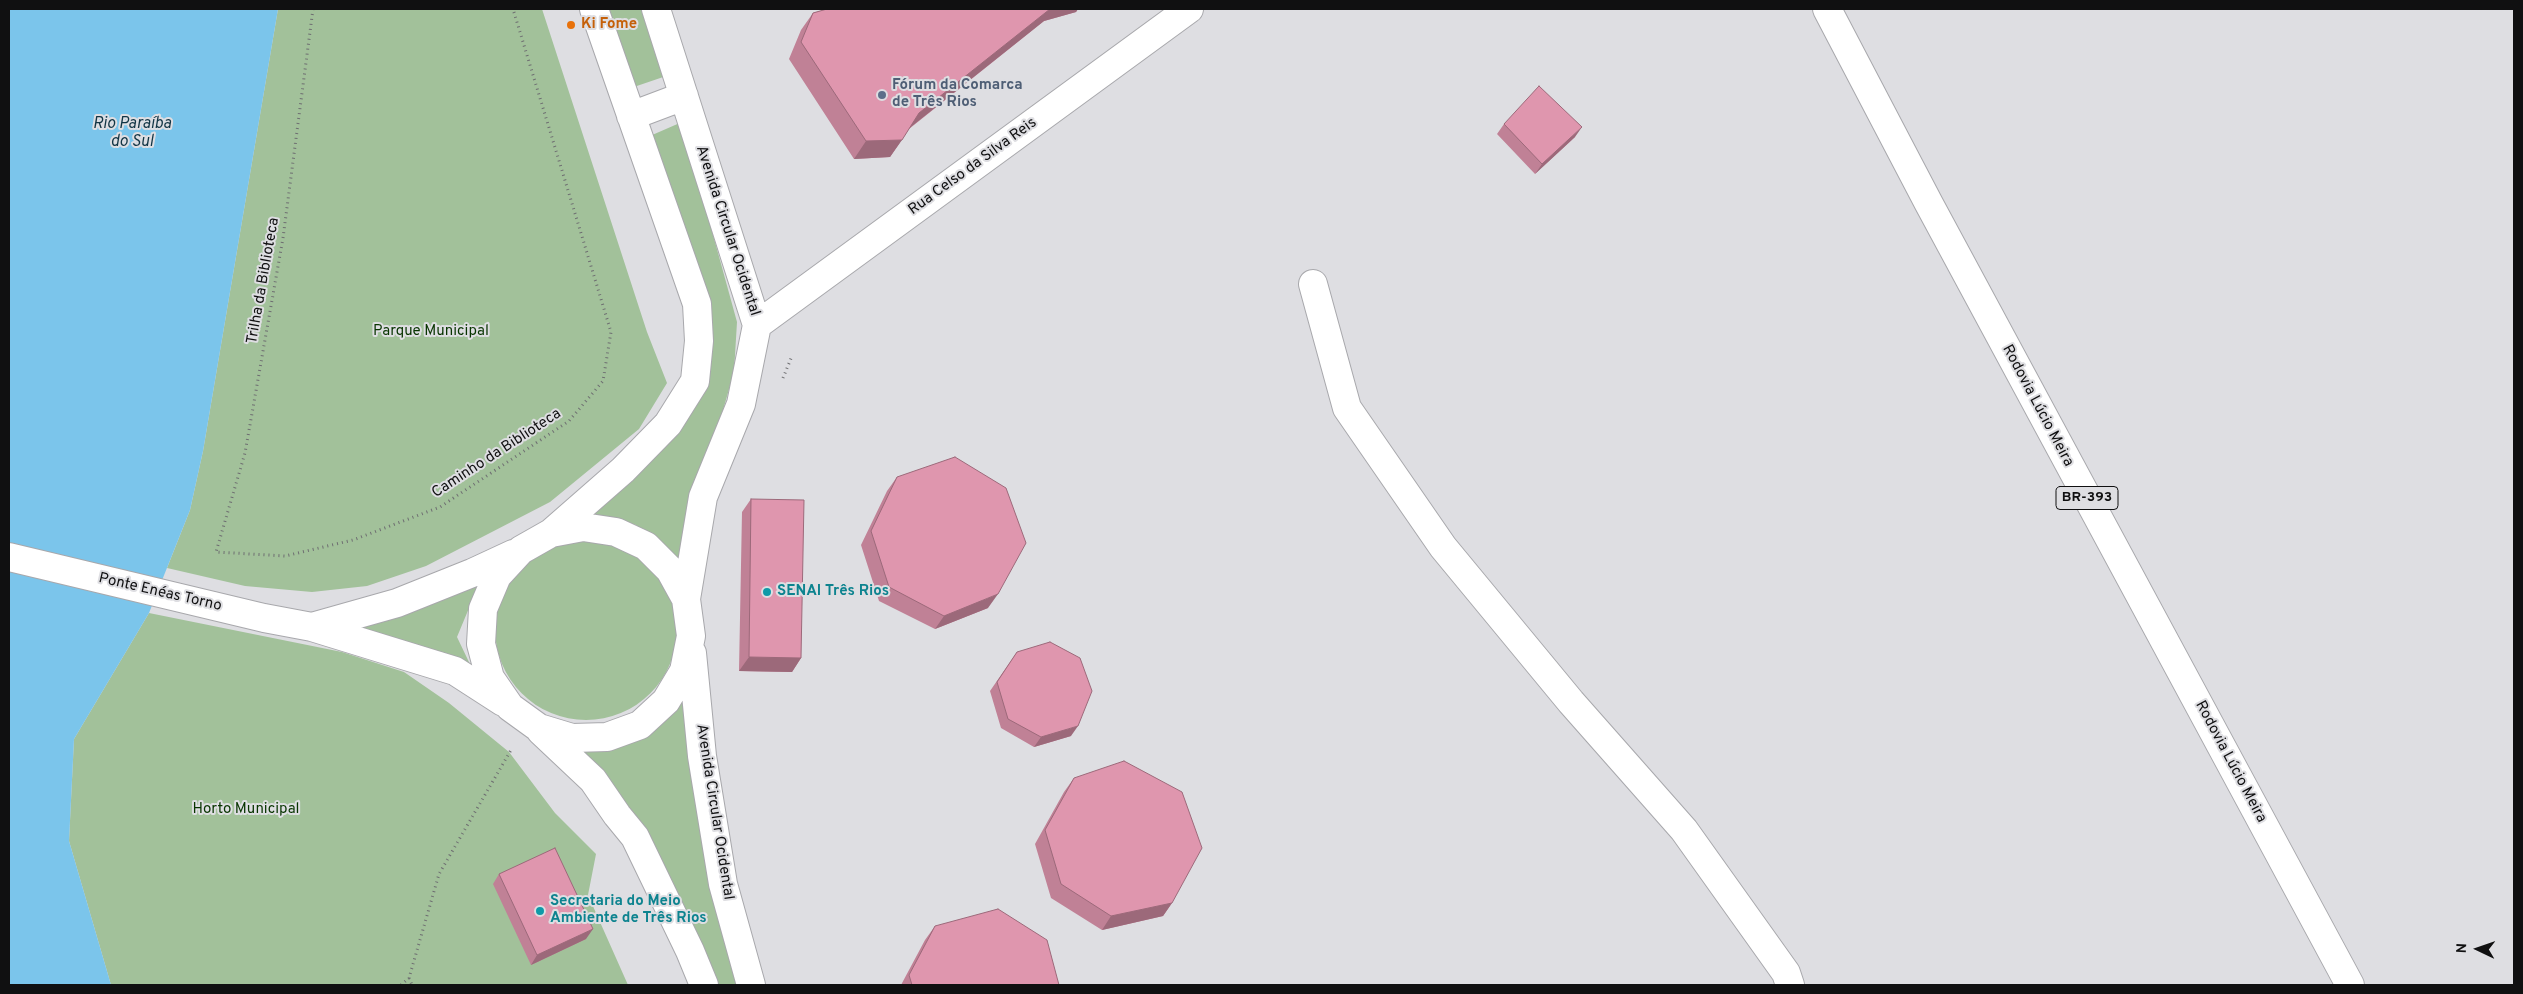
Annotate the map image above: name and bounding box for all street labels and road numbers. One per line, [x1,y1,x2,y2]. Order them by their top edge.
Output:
street label: Rua Celso da Silva Reis [905,114,1041,220]
street label: Avenida Circular Ocidental [691,144,763,318]
street label: Trilha da Biblioteca [244,216,284,346]
street label: Rodovia Lúcio Meira [1997,342,2077,470]
street label: Caminho da Biblioteca [429,406,565,502]
road number: BR-393 [2056,486,2118,509]
street label: Ponte Enéas Torno [97,570,223,616]
street label: Rodovia Lúcio Meira [2190,698,2270,826]
street label: Avenida Circular Ocidental [691,723,737,901]

